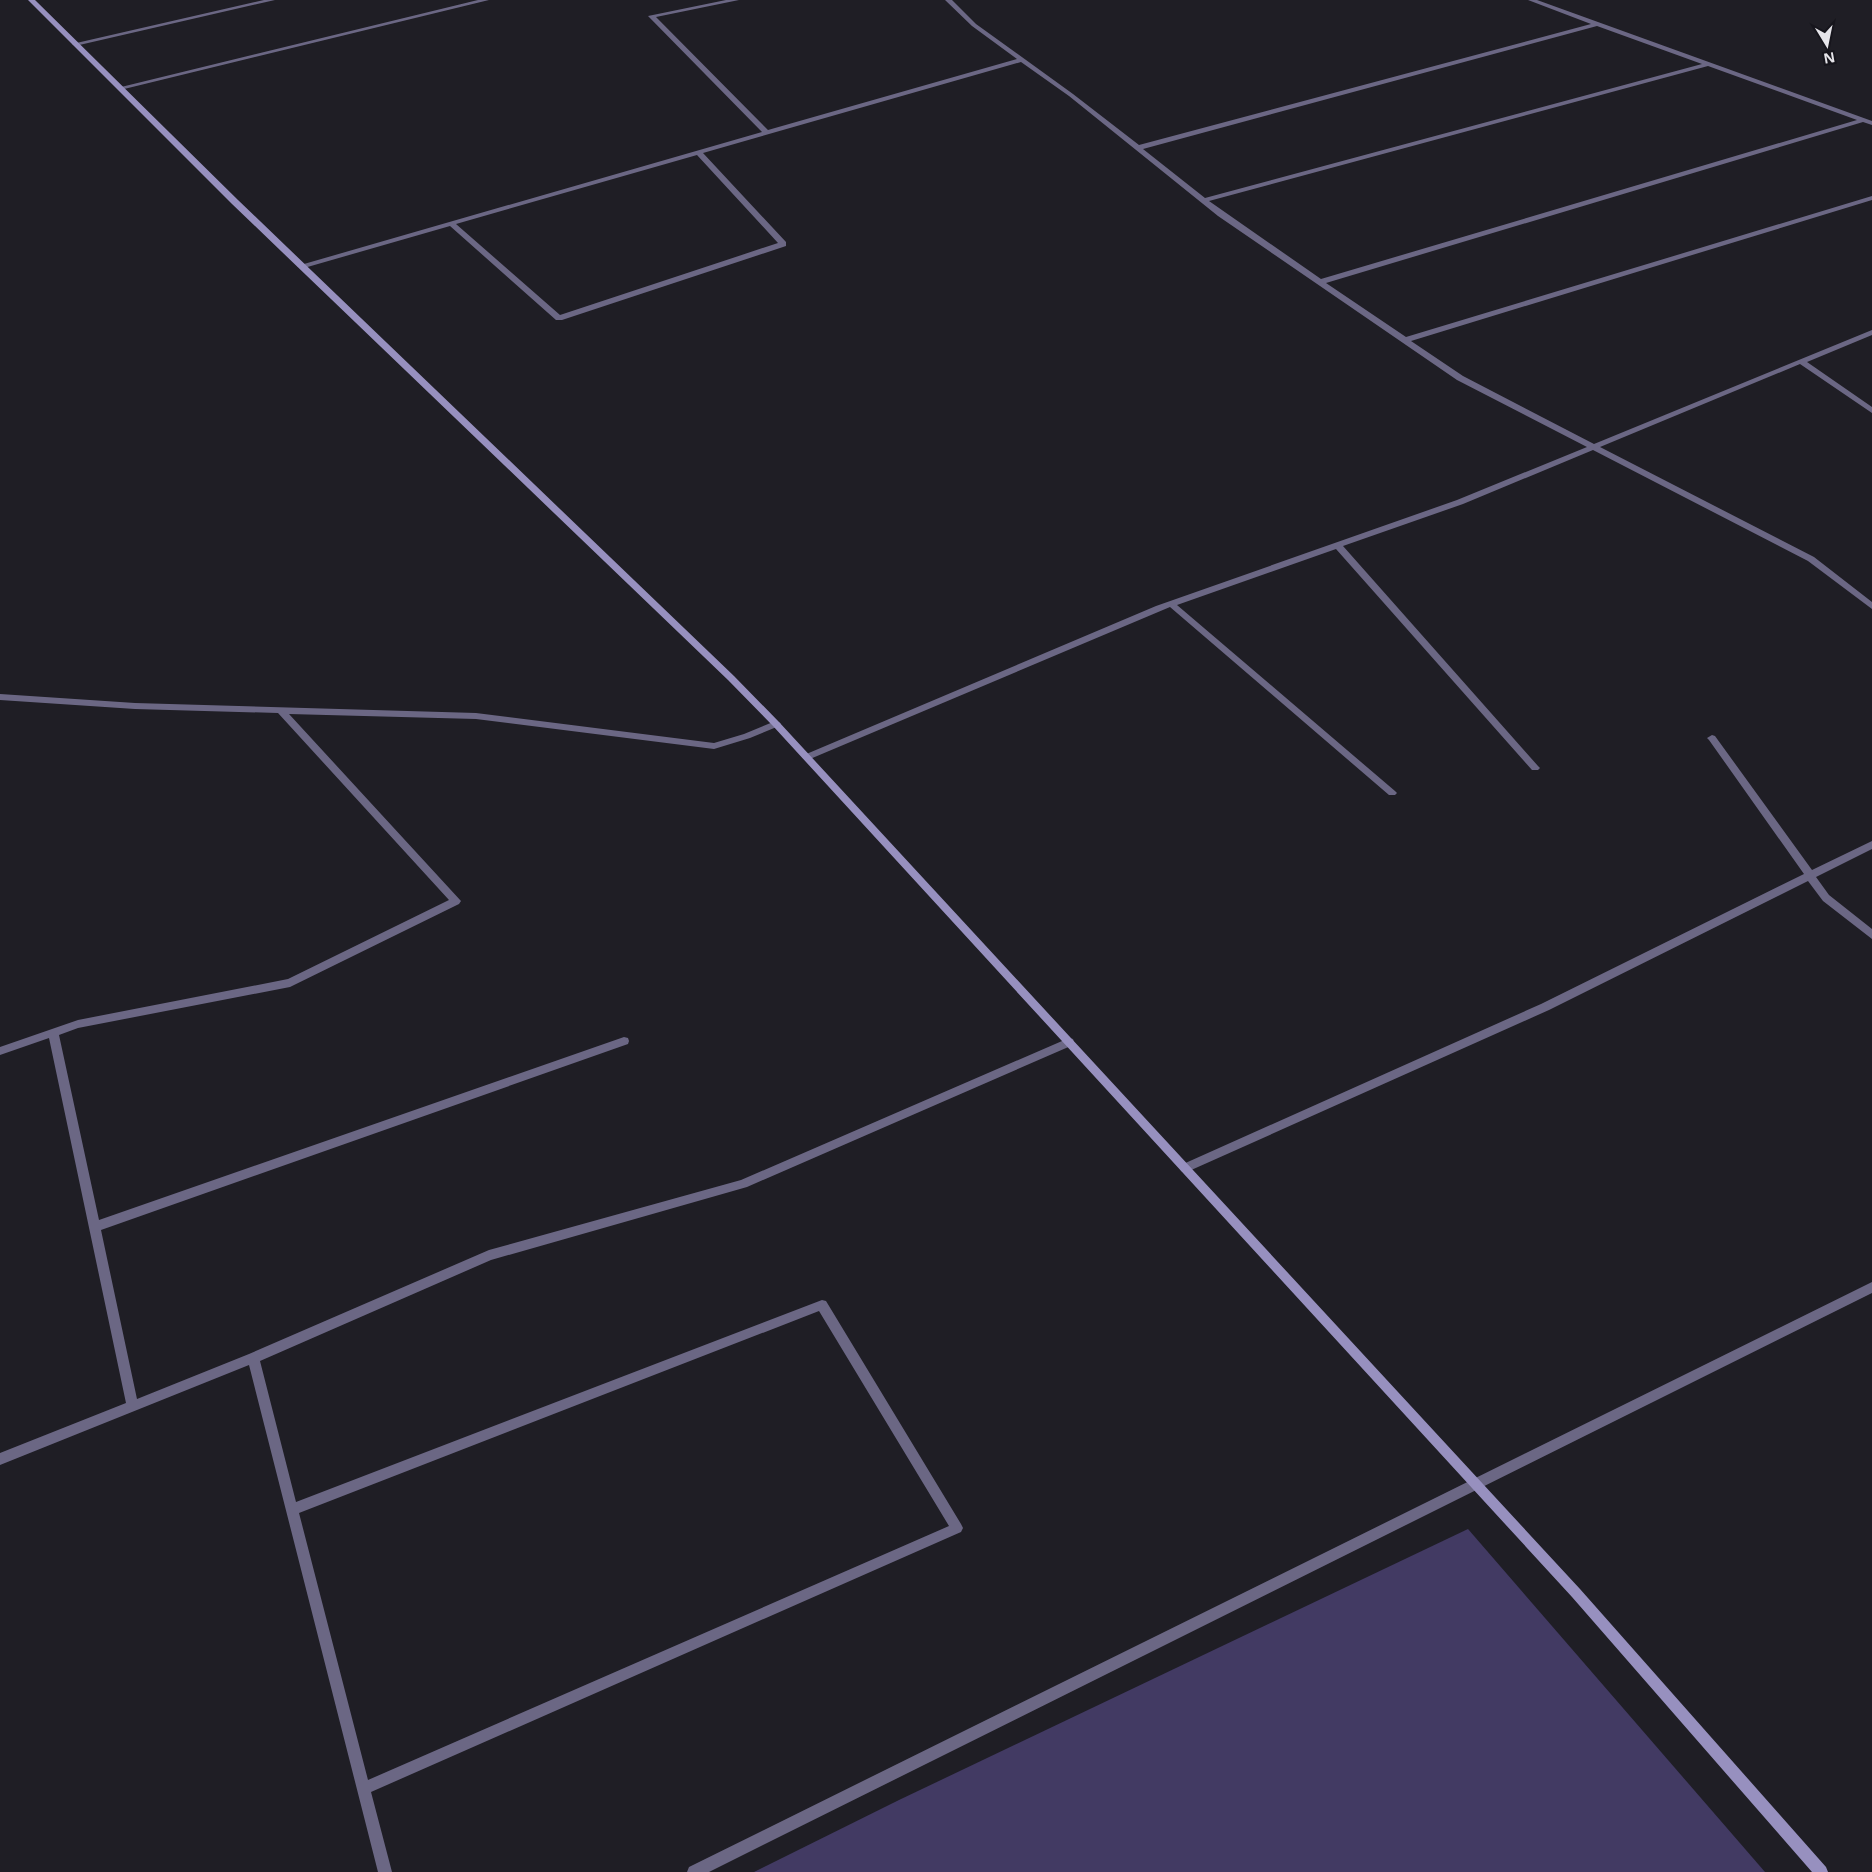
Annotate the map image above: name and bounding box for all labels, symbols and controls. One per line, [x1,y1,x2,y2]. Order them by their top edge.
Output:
north arrow [1802,20,1852,70]
text: N [1822,48,1837,69]

